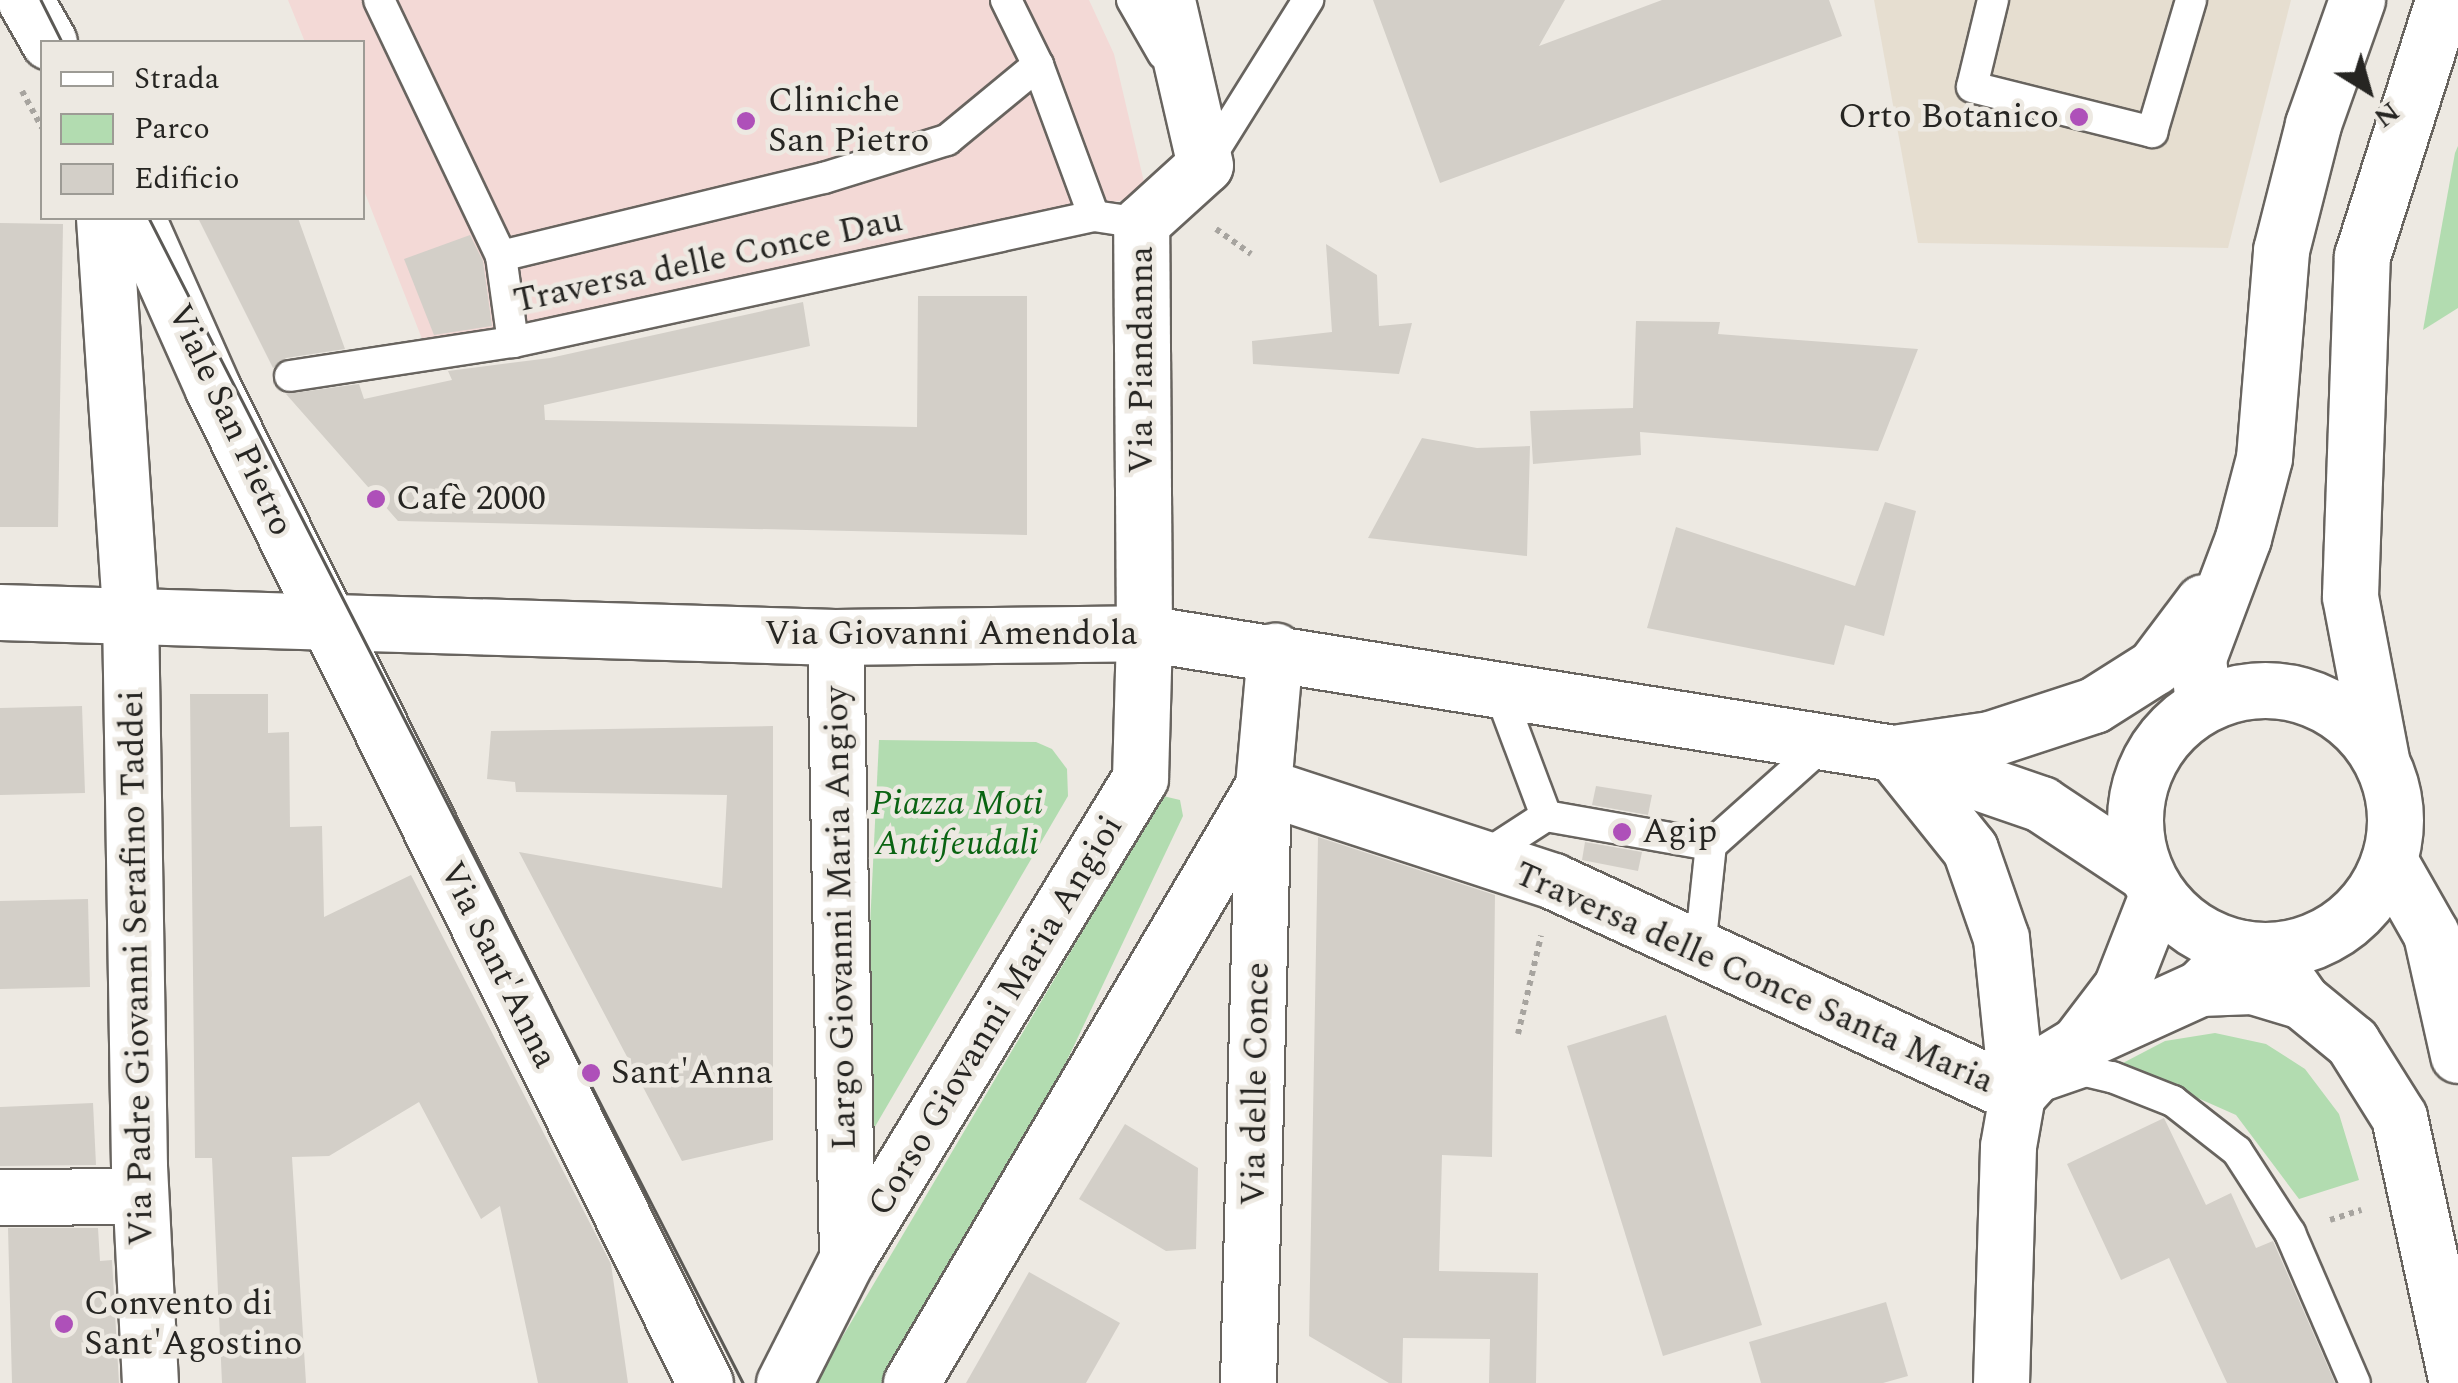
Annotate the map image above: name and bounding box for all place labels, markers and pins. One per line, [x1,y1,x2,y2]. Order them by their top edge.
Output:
place label: Cliniche San Pietro [768,80,929,162]
place label: Orto Botanico [1838,96,2059,138]
marker: Orto Botanico [2068,106,2090,128]
marker: Cliniche San Pietro [733,108,759,134]
place label: Cafè 2000 [396,478,546,520]
marker: Cafè 2000 [365,488,387,510]
place label: Agip [1642,811,1717,853]
marker: Agip [1611,821,1633,843]
place label: Sant'Anna [611,1052,773,1094]
marker: Sant'Anna [580,1062,602,1084]
place label: Convento di Sant'Agostino [84,1283,303,1365]
marker: Convento di Sant'Agostino [53,1313,75,1335]

